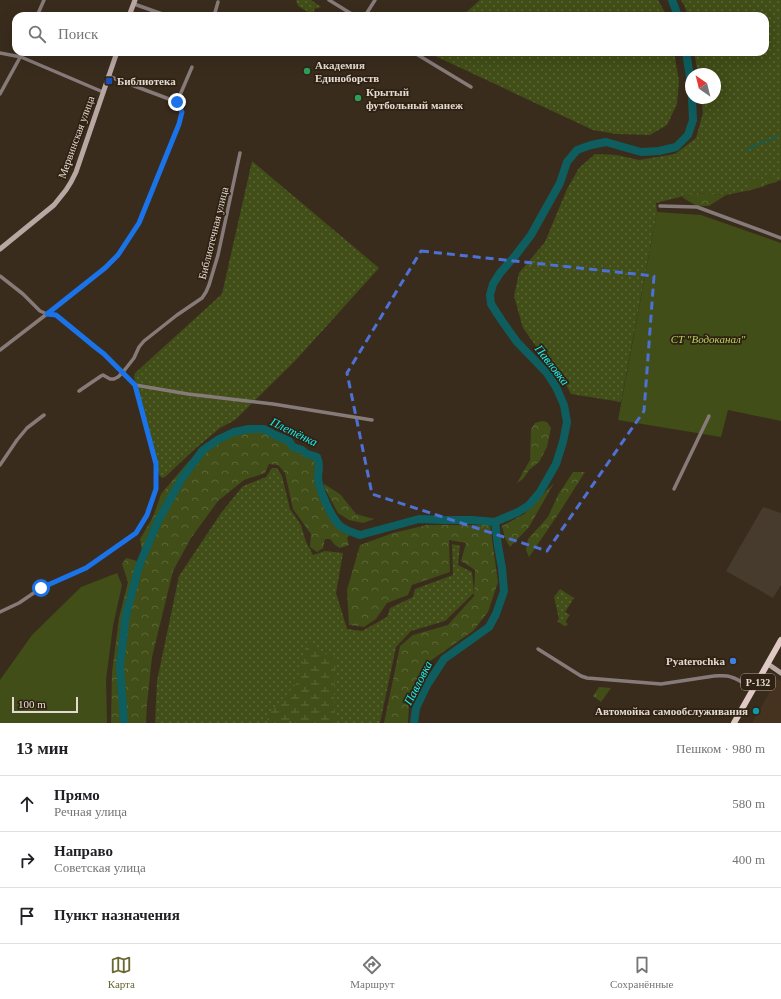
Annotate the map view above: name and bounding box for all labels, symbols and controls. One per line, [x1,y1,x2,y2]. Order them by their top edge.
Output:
search box [12,12,769,56]
icon: search [26,23,48,45]
text: Поиск [58,26,98,42]
place label: Академия Единоборств [315,59,379,84]
marker: Академия Единоборств [302,66,312,76]
north arrow [685,68,721,104]
place label: Библиотека [117,75,176,87]
marker: Библиотека [104,76,114,86]
place label: Крытый футбольный манеж [366,86,463,111]
route end [168,93,186,111]
marker: Крытый футбольный манеж [353,93,363,103]
street label: Мервинская улица [56,94,97,180]
street label: Библиотечная улица [196,185,230,281]
park label: СТ "Водоканал" [671,333,746,345]
water label: Павловка [531,341,572,388]
water label: Плетёнка [267,414,320,449]
route start [32,579,50,597]
place label: Pyaterochka [666,655,725,667]
marker: Pyaterochka [728,656,738,666]
water label: Павловка [400,659,435,708]
road number: Р-132 [741,674,775,690]
scale bar [12,695,78,714]
text: 100 m [18,698,46,710]
place label: Автомойка самообслуживания [595,705,748,717]
marker: Автомойка самообслуживания [751,706,761,716]
text: 13 мин [16,739,68,758]
text: Пешком · 980 m [676,741,765,756]
text: Прямо [54,787,100,803]
icon: ahead [16,793,38,815]
text: 580 m [732,796,765,811]
text: Речная улица [54,804,127,819]
text: Направо [54,843,113,859]
icon: right [16,849,38,871]
text: 400 m [732,852,765,867]
text: Советская улица [54,860,146,875]
icon: arrive [16,905,38,927]
text: Пункт назначения [54,907,180,923]
tab: Карта [108,954,135,990]
tab: Маршрут [350,954,395,990]
tab: Сохранённые [610,954,673,990]

